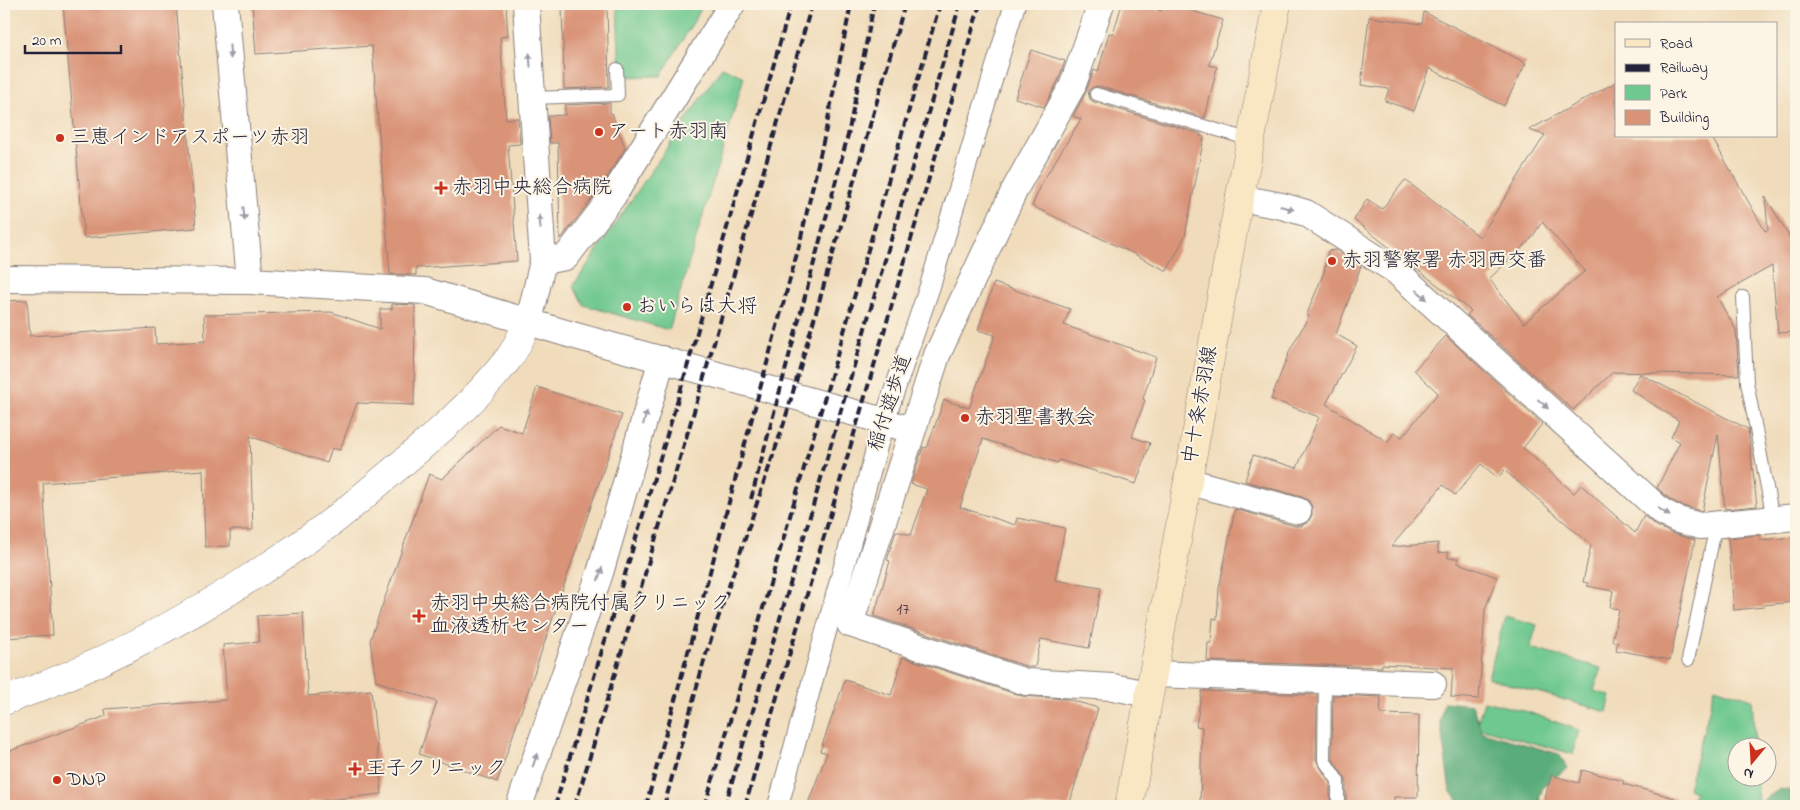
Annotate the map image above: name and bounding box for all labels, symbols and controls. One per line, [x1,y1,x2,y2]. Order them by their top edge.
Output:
scale bar [25,22,121,54]
legend [1615,22,1778,138]
text: 20 m [32,30,62,52]
text: Road [1660,33,1693,55]
one-way arrow [226,45,234,61]
one-way arrow [525,51,533,67]
text: Railway [1660,57,1708,80]
text: Park [1660,83,1688,105]
text: Building [1659,107,1709,130]
place label: アート赤羽南 [609,118,728,147]
place label: 三恵インドアスポーツ赤羽 [70,124,310,153]
marker: アート赤羽南 [593,126,605,138]
marker: 三恵インドアスポーツ赤羽 [54,132,66,144]
place label: 赤羽中央総合病院 [452,174,612,203]
marker: 赤羽中央総合病院 [434,181,448,195]
one-way arrow [1279,204,1295,212]
one-way arrow [240,206,248,222]
one-way arrow [536,214,544,230]
place label: 赤羽警察署 赤羽西交番 [1342,247,1547,276]
marker: 赤羽警察署 赤羽西交番 [1326,255,1338,267]
one-way arrow [1416,289,1428,301]
place label: おいらは大将 [637,293,757,322]
marker: おいらは大将 [621,301,633,313]
street label: 中十条赤羽線 [1176,343,1226,467]
street label: 稲付遊歩道 [862,351,920,455]
one-way arrow [1537,398,1549,410]
place label: 赤羽聖書教会 [975,404,1095,433]
one-way arrow [642,410,650,425]
marker: 赤羽聖書教会 [959,412,971,424]
one-way arrow [1657,507,1671,517]
one-way arrow [597,566,604,581]
place label: 赤羽中央総合病院付属クリニック 血液透析センター [430,590,730,642]
house number: 17 [896,597,910,623]
marker: 赤羽中央総合病院付属クリニック 血液透析センター [412,609,426,623]
north arrow [1728,738,1778,788]
one-way arrow [532,753,539,768]
place label: 王子クリニック [366,755,506,784]
text: N [1741,761,1756,784]
marker: 王子クリニック [348,762,362,776]
place label: DNP [66,766,106,795]
marker: DNP [51,774,63,786]

